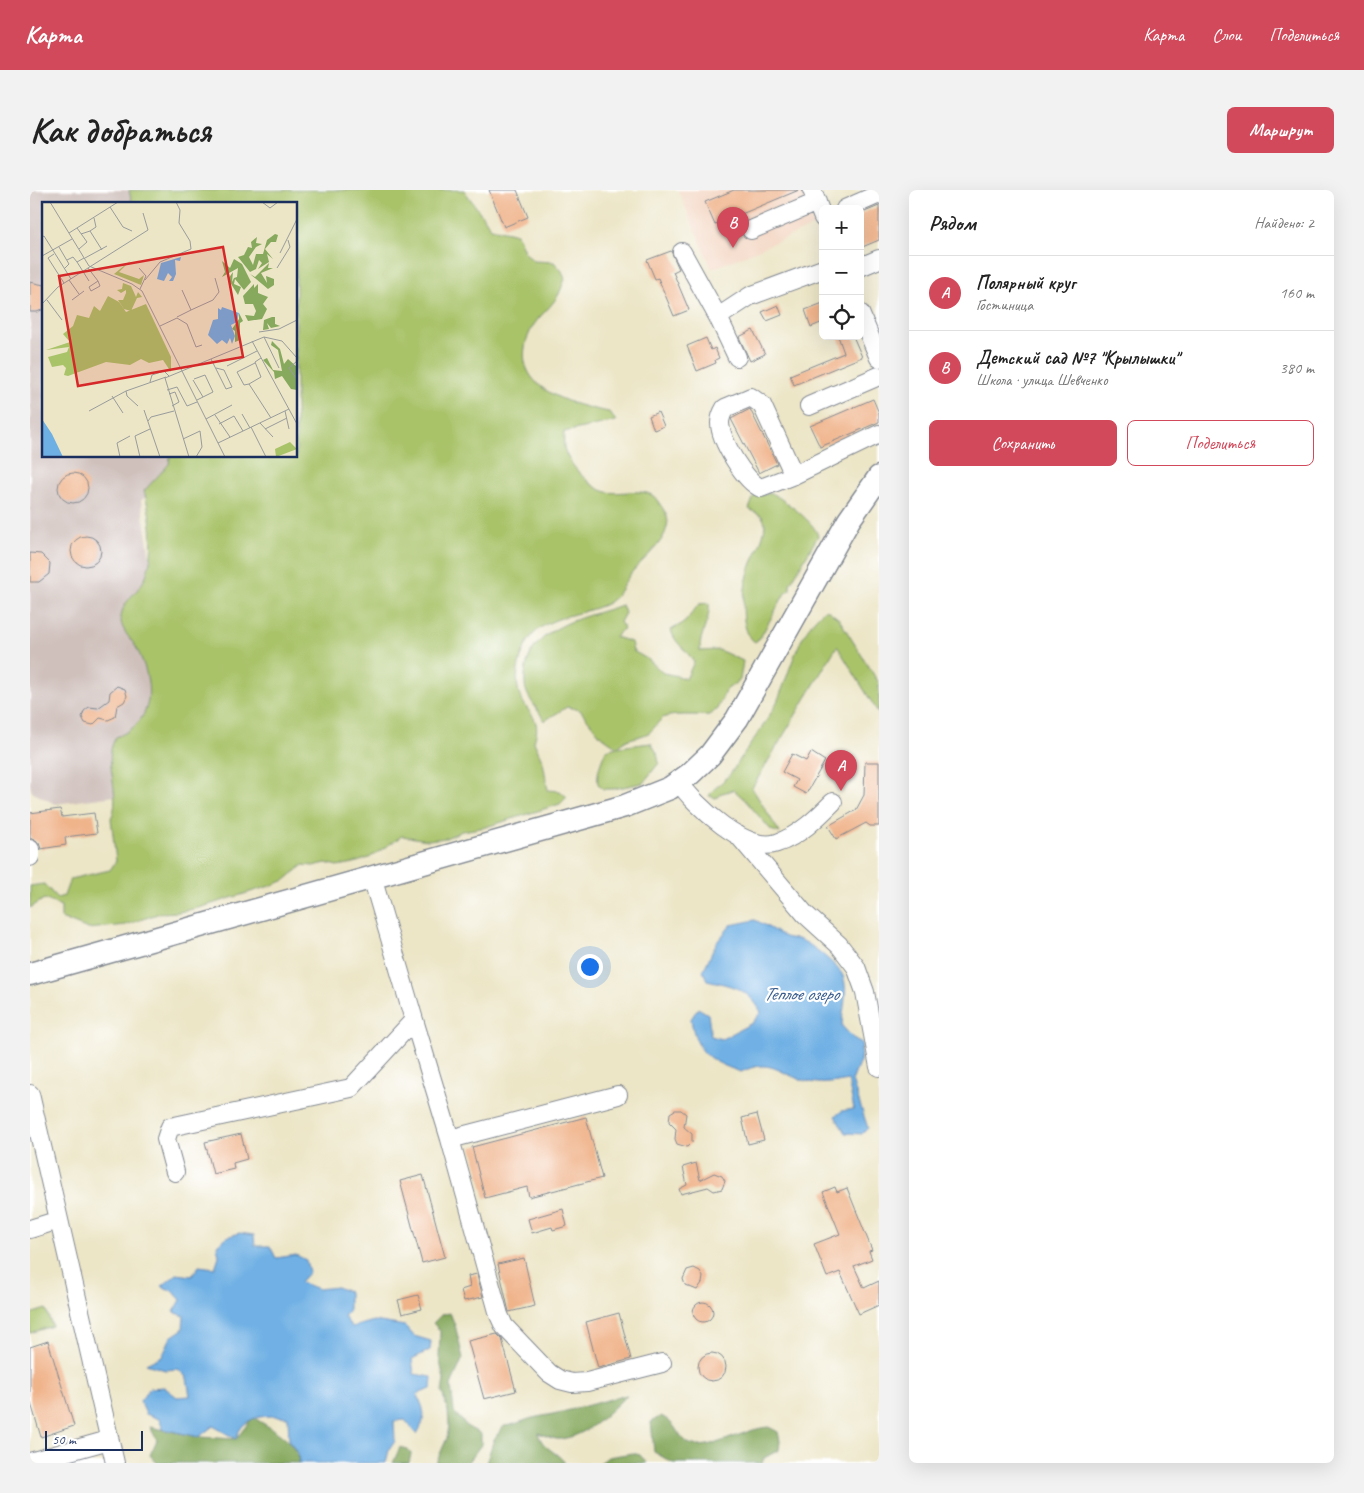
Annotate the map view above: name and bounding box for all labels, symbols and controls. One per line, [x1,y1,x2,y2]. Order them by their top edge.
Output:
text: Карта [25,20,82,50]
text: Карта [1143,24,1184,46]
text: Слои [1212,24,1241,46]
text: Поделиться [1269,24,1339,46]
button: Маршрут [1227,107,1334,153]
text: Как добраться [30,108,211,153]
inset map [42,202,298,458]
map controls [819,205,864,340]
button: + [819,205,864,250]
pin: B [717,207,749,248]
text: Рядом [929,210,976,236]
text: Найдено: 2 [1254,213,1314,233]
button: − [819,250,864,295]
text: Полярный круг [976,271,1075,295]
text: A [941,283,949,303]
text: 160 m [1280,283,1314,303]
button: locate [819,295,864,340]
text: Гостиница [976,295,1033,315]
text: Детский сад №7 "Крылышки" [976,346,1179,370]
text: B [941,358,949,378]
text: 380 m [1280,358,1314,378]
text: Школа · улица Шевченко [976,370,1108,390]
button: Сохранить [929,420,1117,466]
button: Поделиться [1127,420,1314,466]
pin: A [825,750,857,791]
your location [577,954,603,980]
water label: Теплое озеро [763,982,841,1006]
scale bar [45,1428,142,1451]
text: 50 m [52,1431,76,1448]

